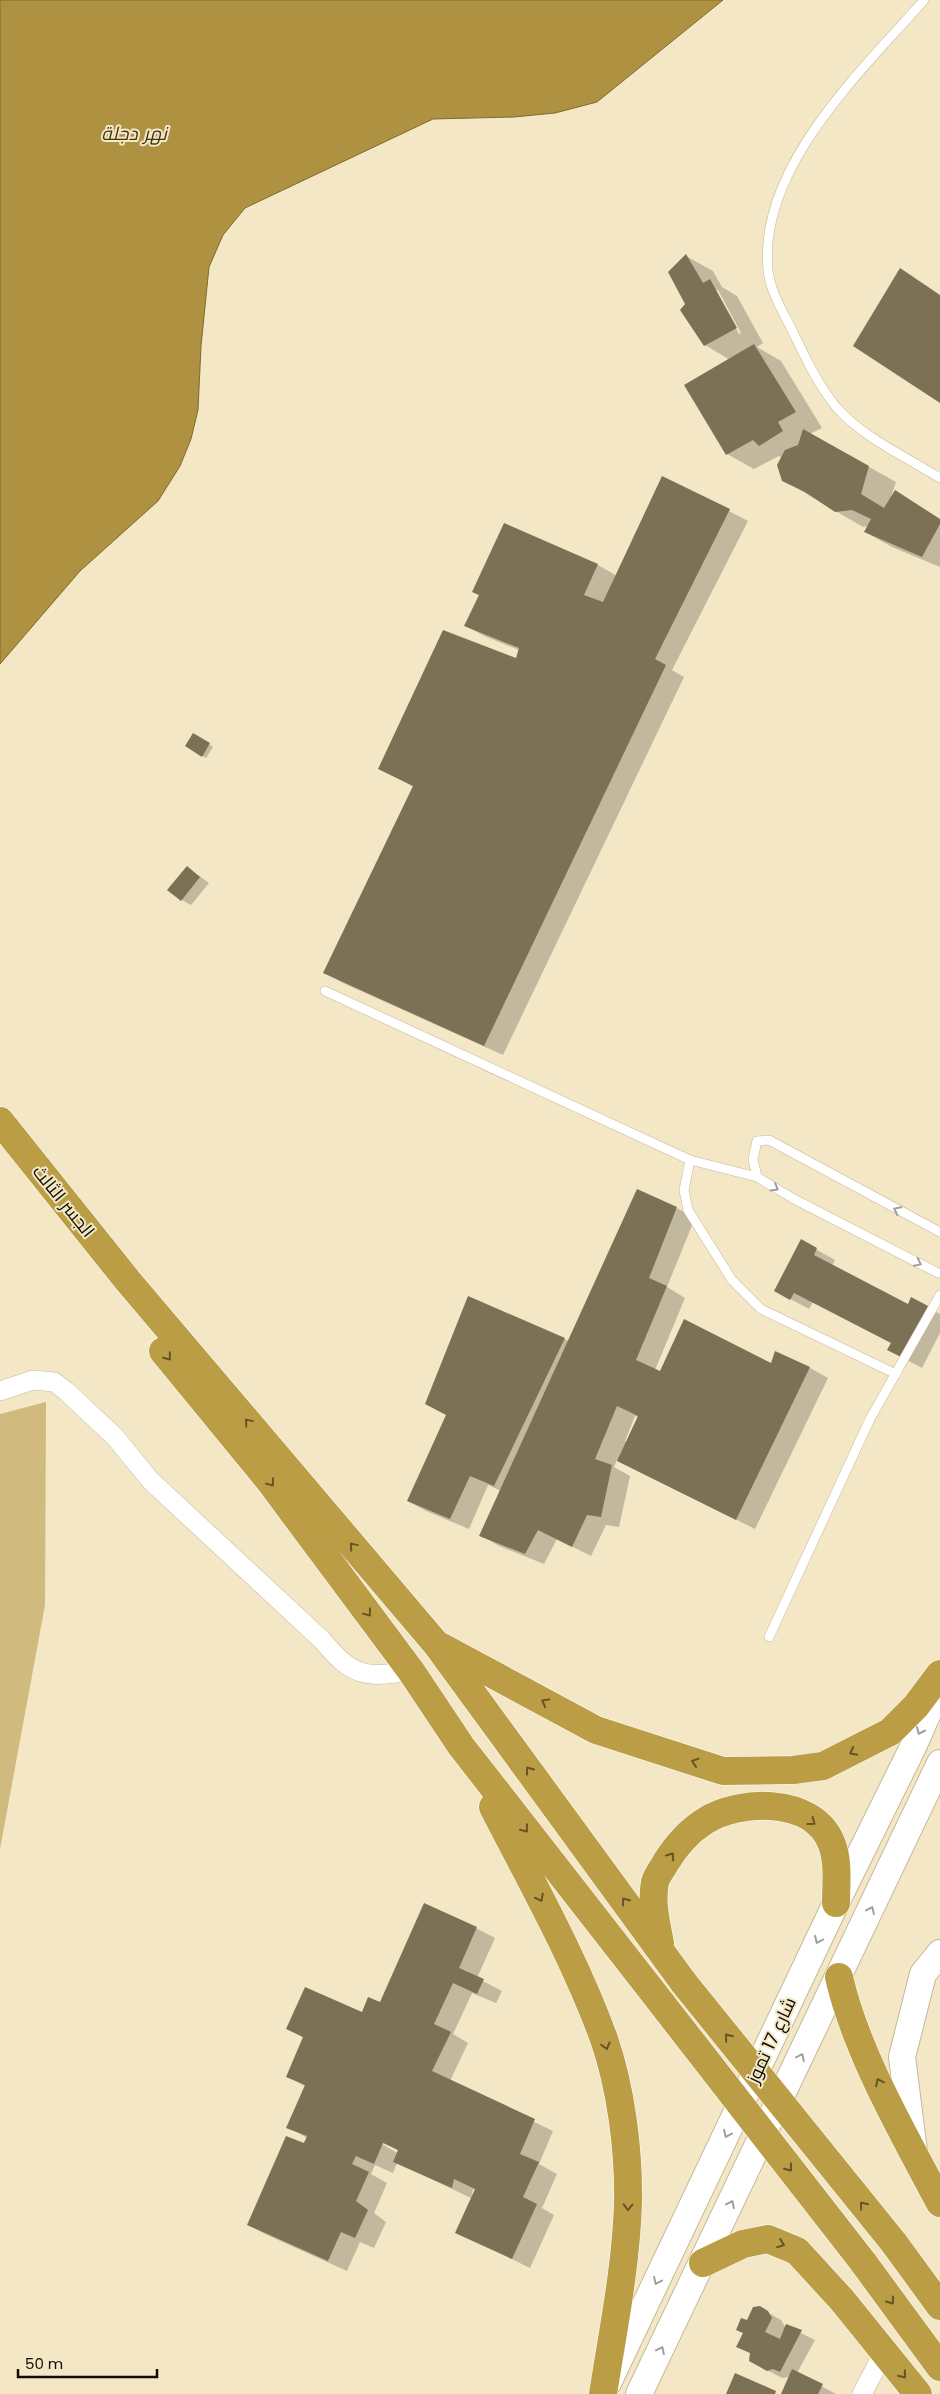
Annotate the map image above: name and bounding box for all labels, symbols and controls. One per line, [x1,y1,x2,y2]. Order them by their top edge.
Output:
water label: نهر دجلة [101,120,169,147]
street label: الجسر الثالث [27,1160,101,1242]
one-way arrow [769,1181,778,1191]
one-way arrow [893,1205,902,1216]
one-way arrow [913,1257,922,1267]
one-way arrow [163,1351,171,1360]
one-way arrow [244,1418,253,1427]
one-way arrow [265,1477,274,1487]
one-way arrow [349,1542,358,1551]
one-way arrow [362,1607,371,1617]
one-way arrow [542,1698,551,1708]
one-way arrow [916,1726,927,1735]
one-way arrow [849,1745,858,1756]
one-way arrow [692,1758,700,1768]
one-way arrow [526,1767,534,1776]
one-way arrow [806,1816,815,1824]
one-way arrow [520,1823,528,1832]
one-way arrow [665,1852,674,1861]
one-way arrow [534,1893,544,1902]
one-way arrow [622,1897,631,1907]
one-way arrow [864,1906,875,1915]
one-way arrow [814,1935,825,1944]
street label: شارع 17 تموز [740,1993,802,2088]
one-way arrow [724,2034,733,2043]
one-way arrow [600,2042,610,2050]
one-way arrow [795,2053,805,2062]
one-way arrow [875,2078,885,2087]
one-way arrow [722,2129,733,2138]
one-way arrow [784,2162,793,2171]
one-way arrow [725,2200,735,2209]
one-way arrow [860,2201,869,2210]
one-way arrow [622,2203,633,2211]
one-way arrow [776,2238,785,2249]
one-way arrow [653,2276,664,2285]
one-way arrow [886,2295,894,2304]
scale bar [18,2346,156,2378]
one-way arrow [654,2346,665,2355]
text: 50 m [25,2353,63,2374]
one-way arrow [897,2369,906,2378]

